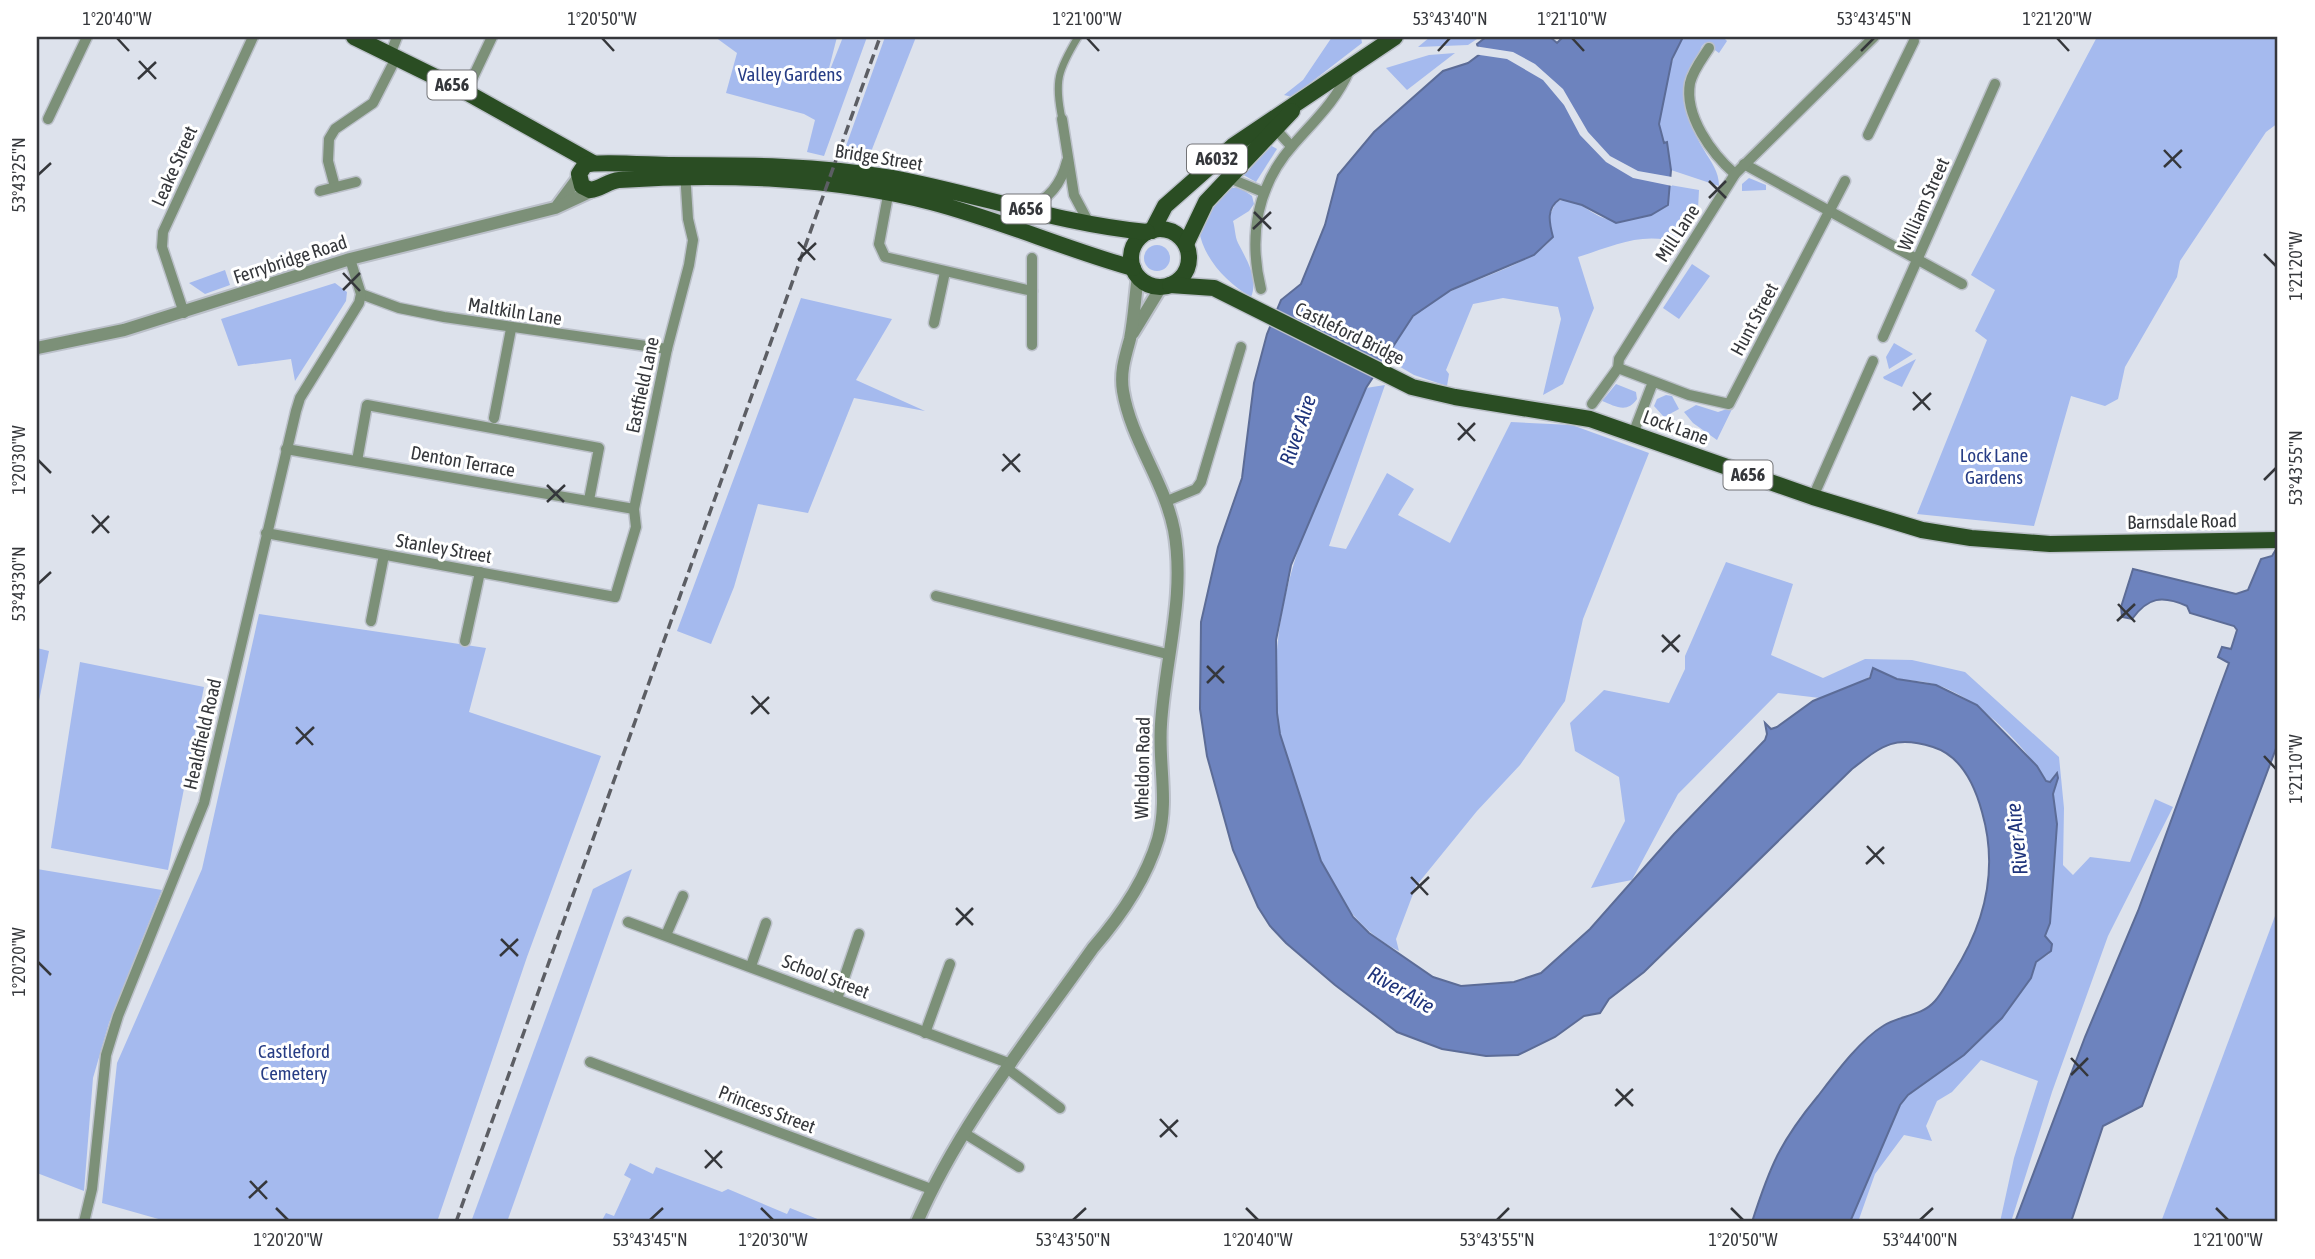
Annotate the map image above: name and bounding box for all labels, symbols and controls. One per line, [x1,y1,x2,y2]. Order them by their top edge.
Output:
text: 1°20'40"W [82,8,152,29]
text: 1°20'50"W [567,8,637,29]
text: 1°21'00"W [1052,8,1122,29]
text: 53°43'40"N [1412,8,1488,29]
text: 1°21'10"W [1537,8,1607,29]
text: 53°43'45"N [1836,8,1912,29]
text: 1°21'20"W [2022,8,2092,29]
park label: Valley Gardens [738,63,842,85]
road number: A656 [428,70,476,100]
street label: Leake Street [147,122,201,210]
text: 53°43'25"N [8,137,29,213]
street label: Bridge Street [833,139,925,175]
road number: A6032 [1187,144,1247,174]
street label: William Street [1893,154,1953,254]
road number: A656 [1002,194,1050,224]
street label: Mill Lane [1650,200,1704,266]
street label: Ferrybridge Road [230,230,350,288]
text: 1°21'20"W [2285,231,2306,301]
street label: Hunt Street [1726,279,1782,359]
street label: Maltkiln Lane [466,293,564,329]
street label: Castleford Bridge [1292,297,1408,369]
street label: Eastfield Lane [621,335,663,435]
water label: River Aire [1274,391,1320,468]
street label: Lock Lane [1640,405,1712,449]
text: 1°20'30"W [8,425,29,495]
text: 53°43'55"N [2285,430,2306,506]
street label: Denton Terrace [409,441,517,481]
park label: Lock Lane Gardens [1960,444,2028,488]
road number: A656 [1724,461,1772,490]
street label: Barnsdale Road [2127,509,2237,533]
street label: Stanley Street [394,529,494,567]
text: 53°43'30"N [8,546,29,622]
street label: Healdfield Road [179,676,225,792]
street label: Wheldon Road [1130,717,1154,819]
text: 1°21'10"W [2285,734,2306,804]
water label: River Aire [2000,802,2032,876]
text: 1°20'20"W [8,927,29,997]
street label: School Street [779,949,873,1003]
water label: River Aire [1364,961,1439,1018]
park label: Castleford Cemetery [258,1040,330,1084]
street label: Princess Street [716,1080,818,1138]
text: 1°20'20"W [253,1229,323,1250]
text: 53°43'45"N [612,1229,688,1250]
text: 1°20'30"W [738,1229,808,1250]
text: 53°43'50"N [1035,1229,1111,1250]
text: 1°20'40"W [1223,1229,1293,1250]
text: 53°43'55"N [1459,1229,1535,1250]
text: 1°20'50"W [1708,1229,1778,1250]
text: 53°44'00"N [1882,1229,1958,1250]
text: 1°21'00"W [2193,1229,2263,1250]

